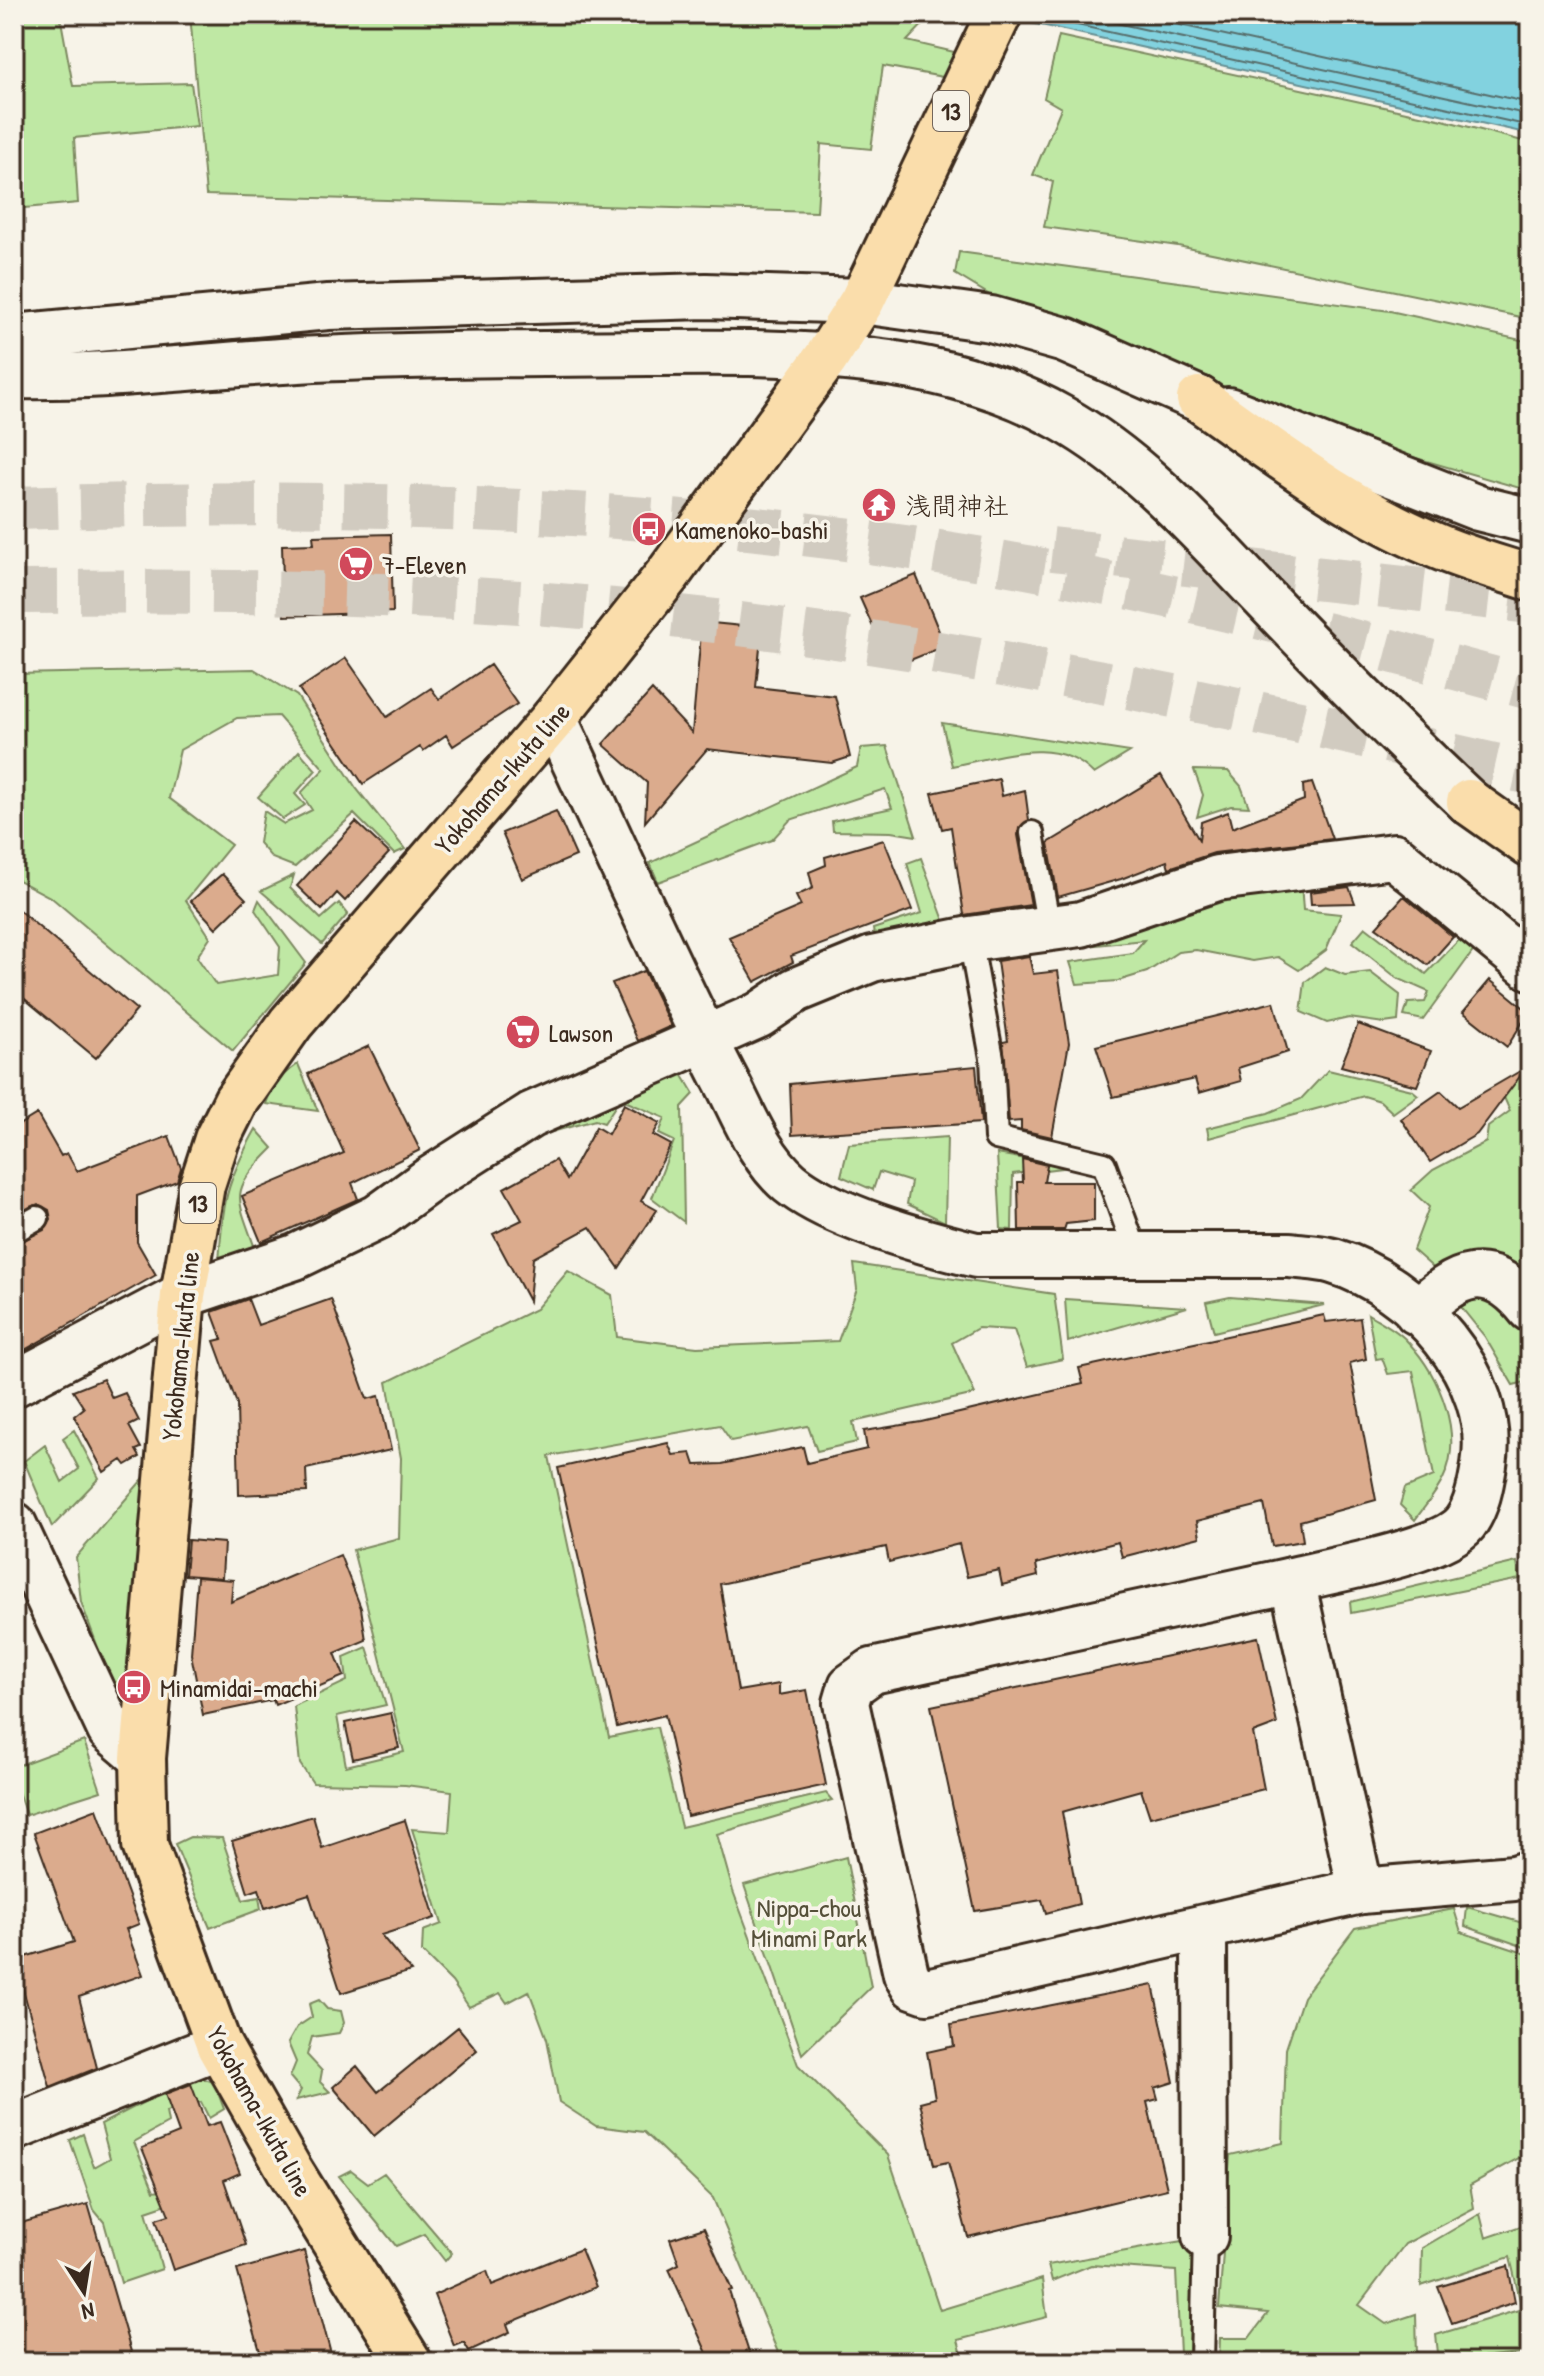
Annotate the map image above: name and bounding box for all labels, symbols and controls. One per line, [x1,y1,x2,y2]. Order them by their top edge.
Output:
road number: 13 [933,91,969,131]
temple icon: 浅間神社 [860,486,898,524]
place label: 浅間神社 [905,488,1009,523]
bus stop icon: Kamenoko-bashi [630,510,668,548]
place label: Kamenoko-bashi [675,512,828,547]
supermarket icon: 7-Eleven [337,545,375,583]
place label: 7-Eleven [382,547,467,582]
street label: Yokohama-Ikuta line [426,695,578,861]
supermarket icon: Lawson [504,1013,542,1051]
place label: Lawson [549,1015,613,1050]
road number: 13 [180,1183,216,1223]
street label: Yokohama-Ikuta line [153,1250,207,1442]
bus stop icon: Minamidai-machi [115,1668,153,1706]
place label: Minamidai-machi [160,1670,318,1705]
park label: Nippa-chou Minami Park [751,1890,867,1955]
street label: Yokohama-Ikuta line [199,2019,321,2203]
north arrow [44,2252,124,2332]
text: N [79,2296,97,2328]

